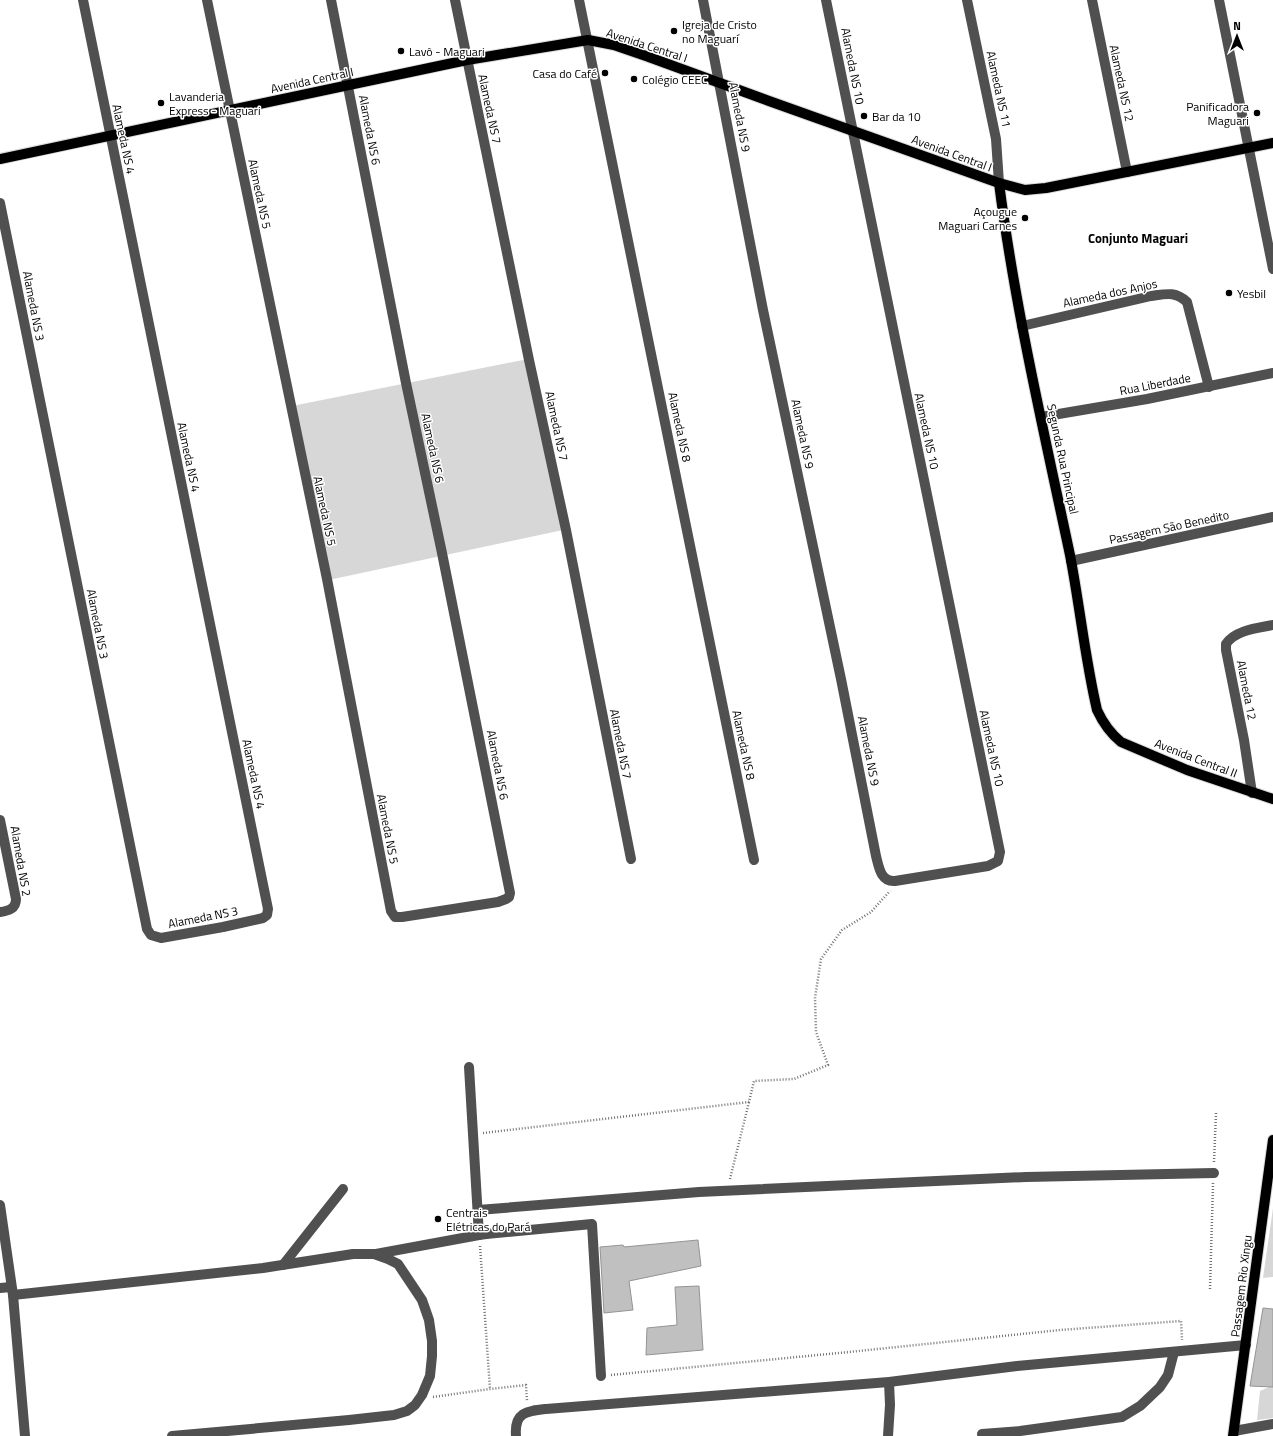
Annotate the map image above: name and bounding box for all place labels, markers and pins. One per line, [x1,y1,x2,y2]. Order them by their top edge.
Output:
place label: Igreja de Cristo no Maguarí [682,15,757,48]
marker: Igreja de Cristo no Maguarí [669,26,679,36]
place label: Lavô - Maguari [409,42,485,61]
marker: Lavô - Maguari [396,46,406,56]
place label: Casa do Café [532,64,597,83]
marker: Casa do Café [600,68,610,78]
place label: Colégio CEEC [642,70,708,89]
marker: Colégio CEEC [629,74,639,84]
place label: Lavanderia Express - Maguari [169,87,261,120]
place label: Panificadora Maguari [1186,97,1249,130]
marker: Lavanderia Express - Maguari [156,98,166,108]
place label: Bar da 10 [872,107,921,126]
marker: Panificadora Maguari [1252,108,1262,118]
marker: Bar da 10 [859,111,869,121]
place label: Açougue Maguari Carnes [938,202,1017,235]
marker: Açougue Maguari Carnes [1020,213,1030,223]
place label: Yesbil [1237,284,1266,303]
marker: Yesbil [1224,288,1234,298]
place label: Centrais Elétricas do Pará [446,1203,530,1236]
marker: Centrais Elétricas do Pará [433,1214,443,1224]

